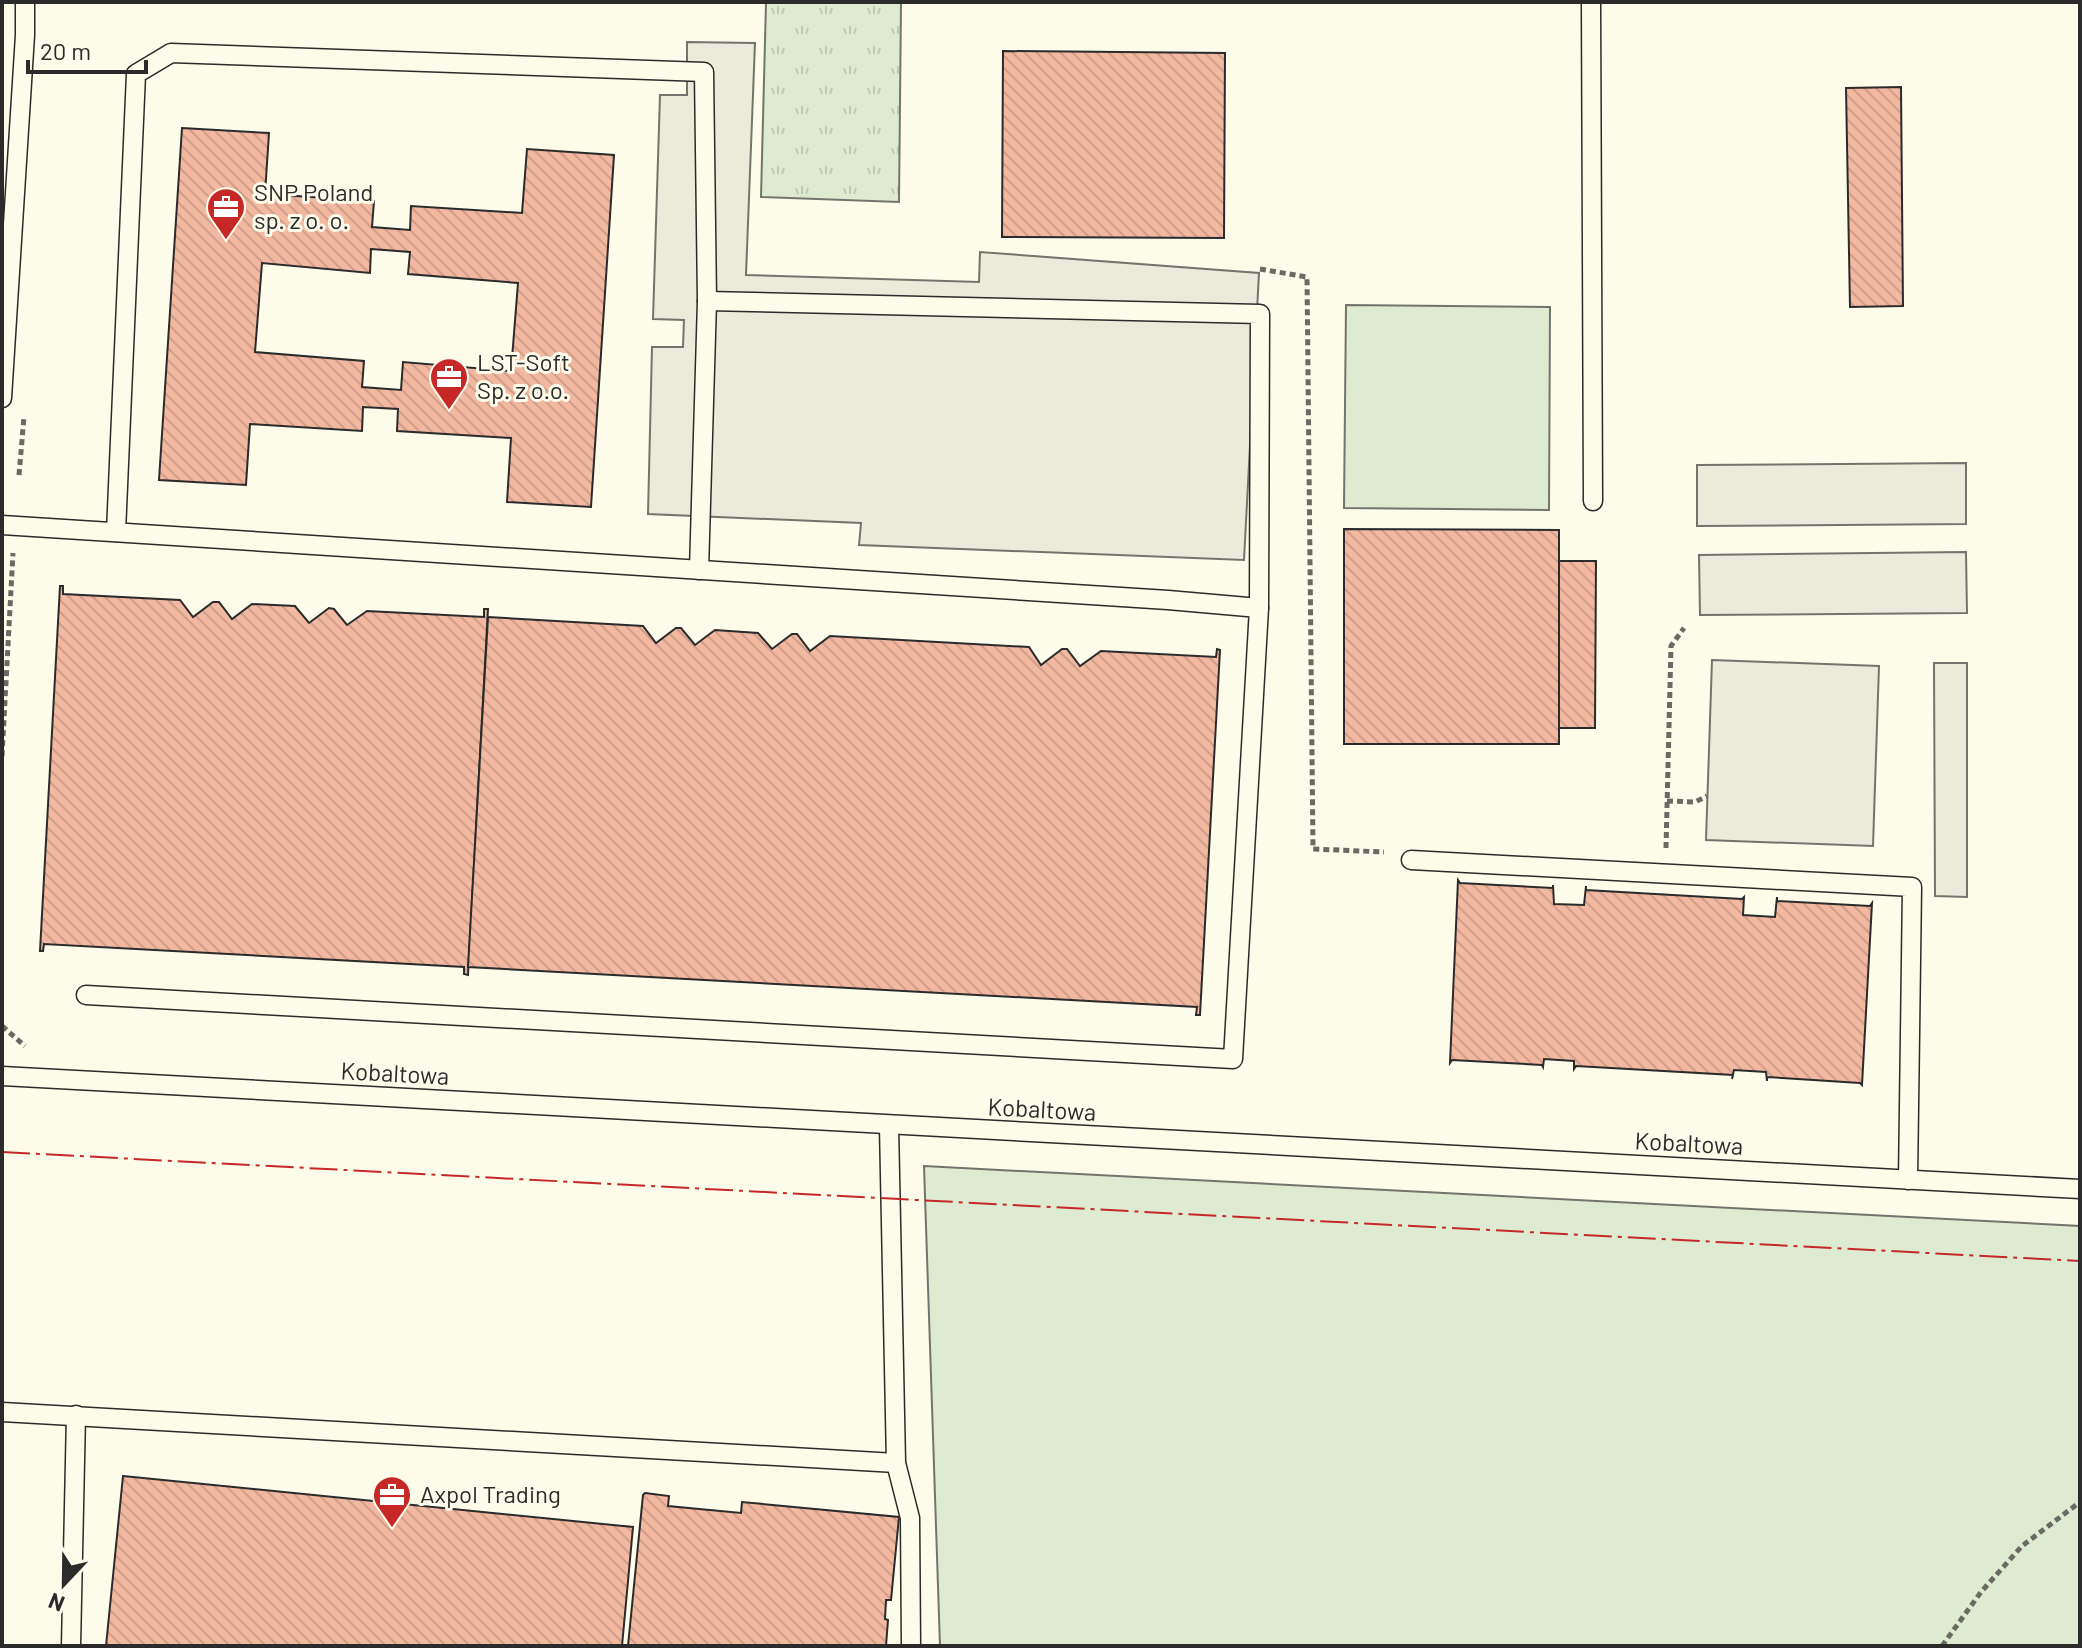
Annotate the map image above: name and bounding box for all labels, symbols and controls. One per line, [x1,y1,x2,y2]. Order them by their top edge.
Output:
scale bar [28,24,146,74]
text: 20 m [40,36,91,65]
place label: SNP Poland sp. z o. o. [254,177,373,234]
office icon: SNP Poland sp. z o. o. [205,186,247,241]
place label: LST-Soft Sp. z o.o. [477,347,570,404]
office icon: LST-Soft Sp. z o.o. [428,356,470,411]
street label: Kobaltowa [340,1055,450,1090]
street label: Kobaltowa [987,1091,1097,1126]
street label: Kobaltowa [1634,1125,1744,1160]
office icon: Axpol Trading [371,1474,413,1529]
place label: Axpol Trading [420,1479,561,1508]
north arrow [24,1544,104,1624]
text: N [44,1589,68,1618]

